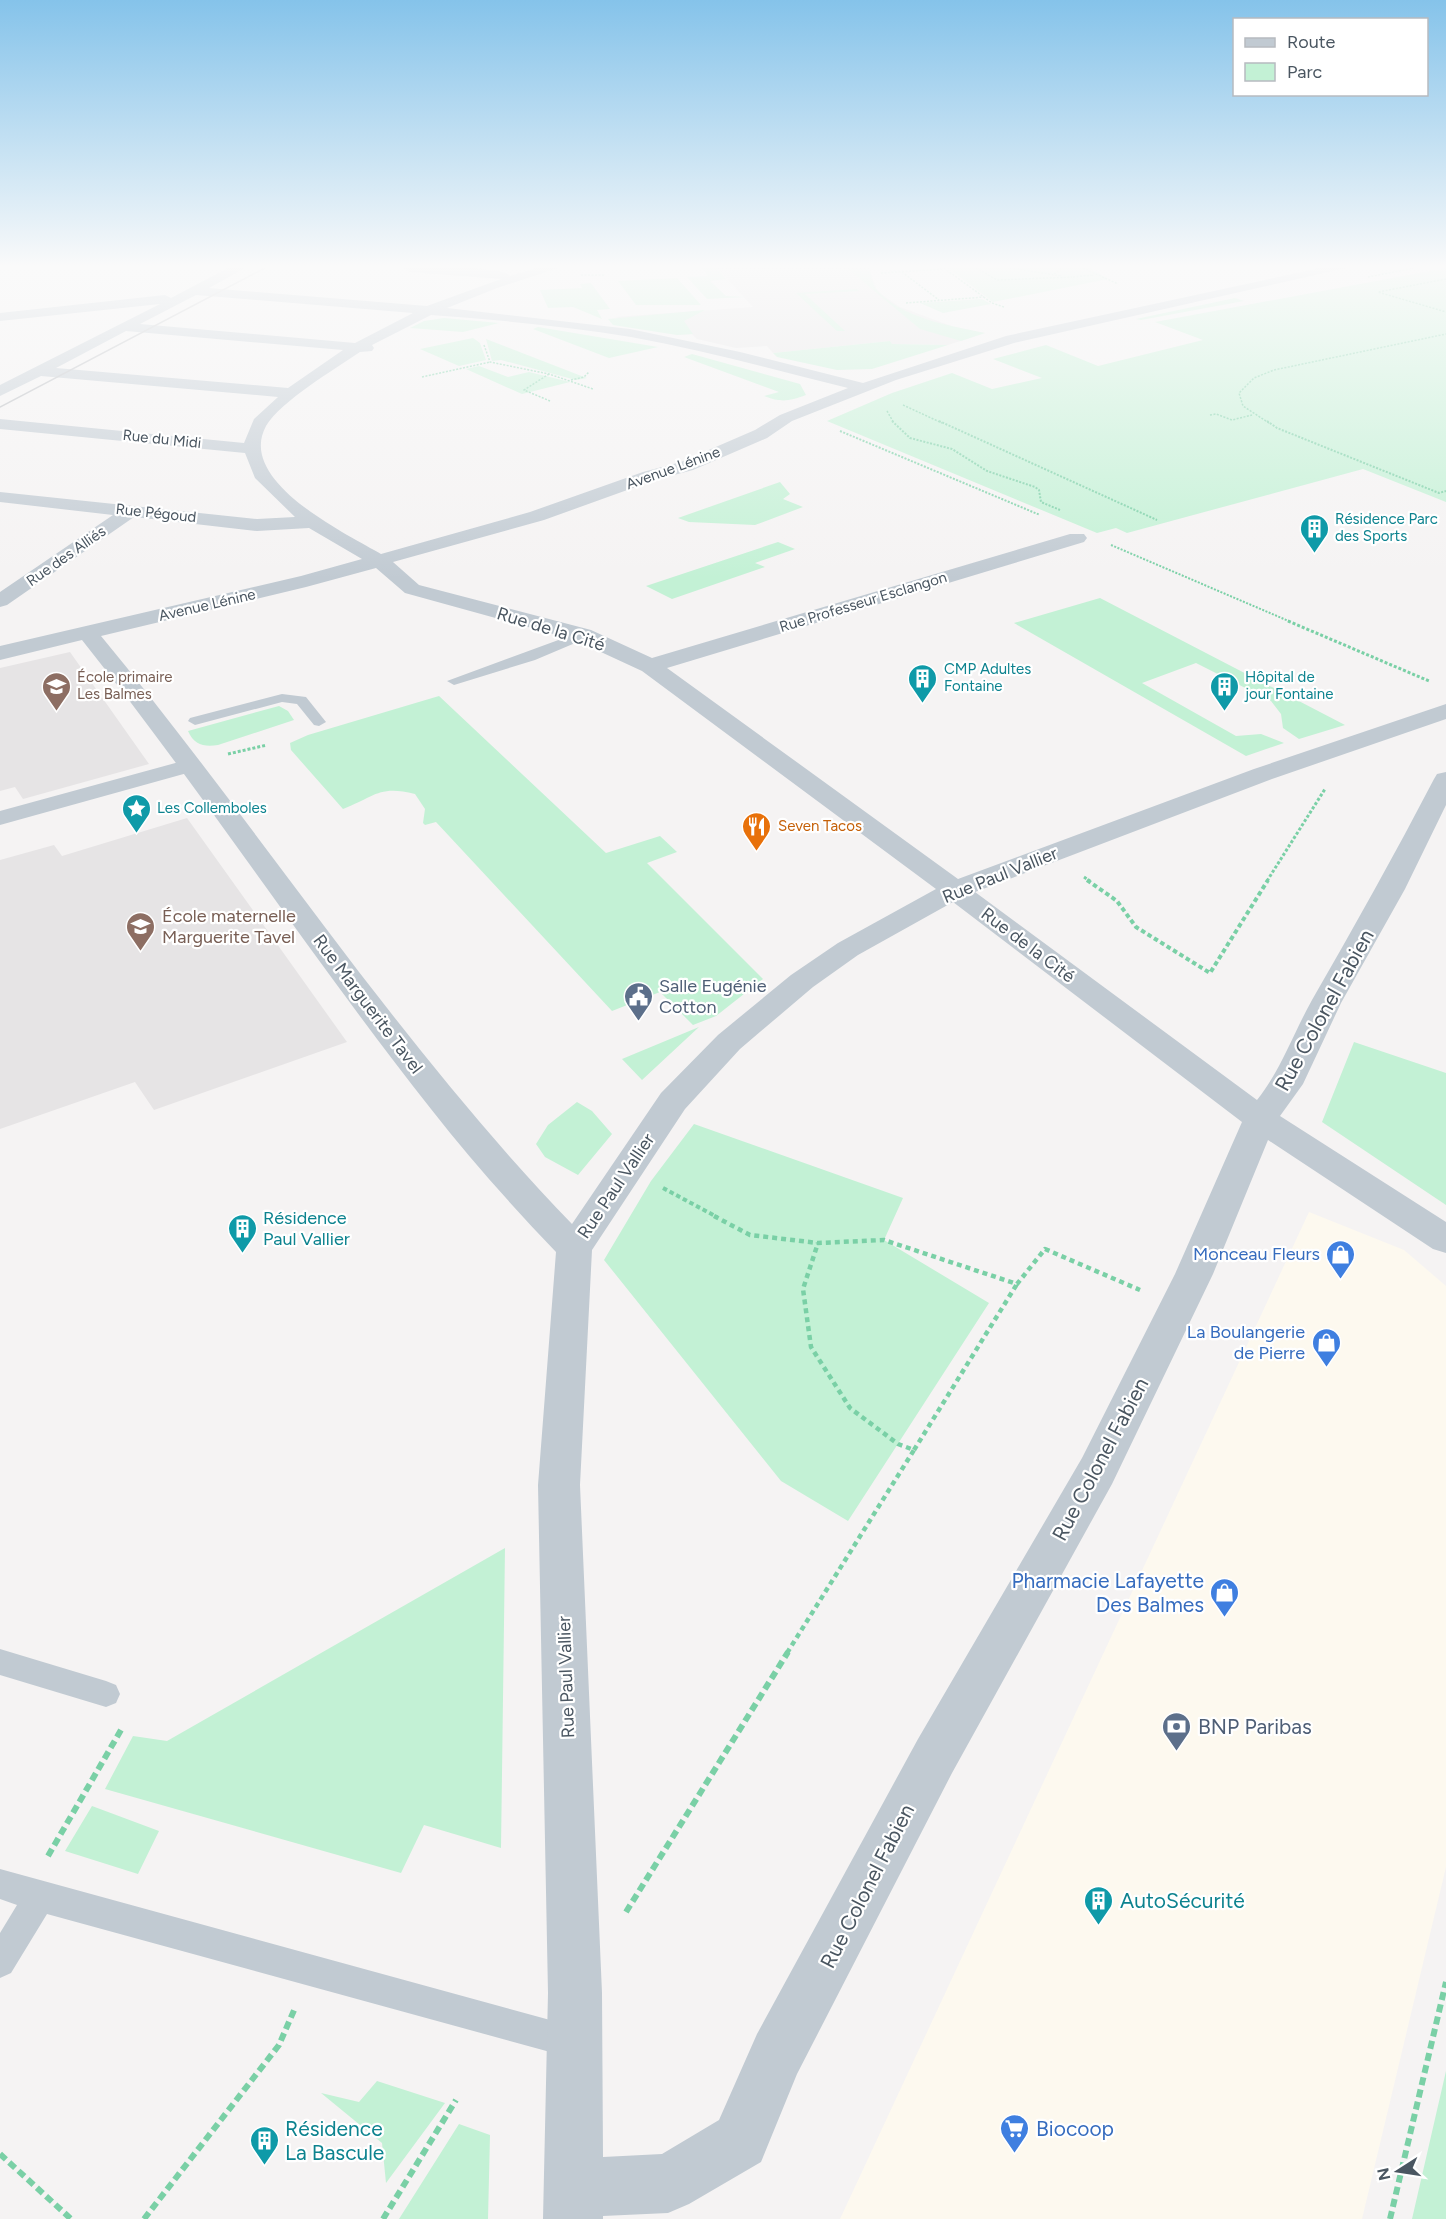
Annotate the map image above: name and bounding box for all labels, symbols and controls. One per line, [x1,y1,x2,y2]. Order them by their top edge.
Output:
legend [1233,18,1428,96]
text: Route [1287,31,1336,53]
text: Parc [1287,61,1323,83]
street label: Rue du Midi [122,426,202,452]
street label: Avenue Lénine [623,443,723,493]
street label: Rue Pégoud [115,500,197,526]
place label: Résidence Parc des Sports [1335,510,1438,545]
building icon: Résidence Parc des Sports [1298,512,1330,554]
street label: Rue des Alliés [23,522,109,590]
street label: Rue Professeur Esclangon [777,568,949,636]
street label: Avenue Lénine [157,585,257,625]
street label: Rue de la Cité [494,602,608,656]
place label: CMP Adultes Fontaine [944,660,1031,695]
building icon: CMP Adultes Fontaine [907,662,939,704]
place label: École primaire Les Balmes [77,668,172,703]
place label: Hôpital de jour Fontaine [1244,668,1333,703]
school or university icon: École primaire Les Balmes [40,670,72,712]
building icon: Hôpital de jour Fontaine [1208,670,1240,712]
place icon: Les Collemboles [120,792,152,834]
place label: Les Collemboles [157,799,267,817]
restaurant icon: Seven Tacos [741,810,773,852]
place label: Seven Tacos [778,817,862,835]
street label: Rue Paul Vallier [939,842,1061,908]
street label: Rue de la Cité [977,903,1079,988]
place label: École maternelle Marguerite Tavel [162,905,296,948]
school or university icon: École maternelle Marguerite Tavel [125,910,157,952]
street label: Rue Colonel Fabien [1269,925,1379,1095]
street label: Rue Marguerite Tavel [308,930,428,1078]
place label: Salle Eugénie Cotton [659,975,767,1018]
public building icon: Salle Eugénie Cotton [622,980,654,1022]
street label: Rue Paul Vallier [573,1129,659,1243]
place label: Résidence Paul Vallier [263,1207,350,1250]
building icon: Résidence Paul Vallier [226,1212,258,1254]
shop icon: Monceau Fleurs [1325,1238,1357,1280]
place label: Monceau Fleurs [1193,1243,1320,1265]
place label: La Boulangerie de Pierre [1187,1321,1305,1364]
shop icon: La Boulangerie de Pierre [1310,1326,1342,1368]
street label: Rue Colonel Fabien [1046,1373,1154,1545]
place label: Pharmacie Lafayette Des Balmes [1011,1568,1204,1617]
shop icon: Pharmacie Lafayette Des Balmes [1209,1576,1241,1618]
street label: Rue Paul Vallier [553,1615,579,1739]
bank icon: BNP Paribas [1161,1710,1193,1752]
place label: BNP Paribas [1198,1714,1312,1739]
street label: Rue Colonel Fabien [815,1800,919,1972]
building icon: AutoSécurité [1083,1884,1115,1926]
place label: AutoSécurité [1120,1888,1245,1913]
supermarket icon: Biocoop [999,2112,1031,2154]
place label: Résidence La Bascule [285,2116,384,2165]
place label: Biocoop [1036,2116,1114,2141]
building icon: Résidence La Bascule [248,2124,280,2166]
north arrow [1368,2141,1428,2201]
text: N [1373,2166,1394,2182]

